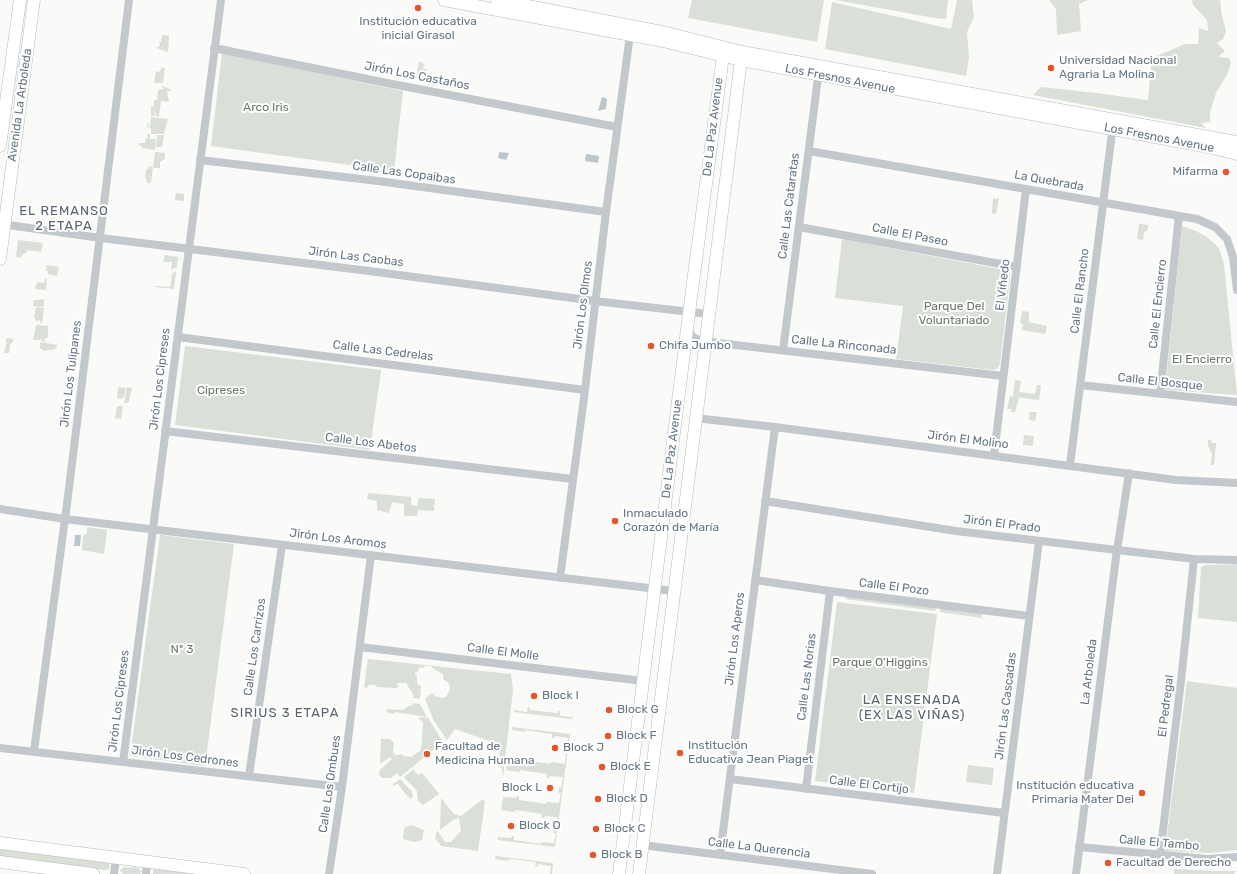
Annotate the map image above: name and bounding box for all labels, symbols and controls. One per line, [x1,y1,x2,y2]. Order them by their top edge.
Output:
marker: Institución educativa inicial Girasol [413,3,423,13]
place label: Institución educativa inicial Girasol [359,15,477,43]
street label: Avenida La Arboleda [5,48,35,162]
place label: Universidad Nacional Agraria La Molina [1059,54,1176,82]
street label: Jirón Los Castaños [363,59,471,93]
street label: Los Fresnos Avenue [784,61,896,97]
marker: Universidad Nacional Agraria La Molina [1046,63,1056,73]
street label: De La Paz Avenue [700,77,726,177]
park label: Arco Iris [243,101,289,115]
street label: Los Fresnos Avenue [1103,120,1215,156]
street label: Calle Las Cataratas [775,152,803,260]
street label: Calle Las Copaibas [352,159,456,187]
place label: Mifarma [1173,165,1218,179]
marker: Mifarma [1221,167,1231,177]
street label: La Quebrada [1013,168,1085,194]
district label: EL REMANSO 2 ETAPA [19,203,109,234]
street label: Calle El Paseo [871,221,949,249]
street label: Jirón Las Caobas [308,244,404,270]
street label: Calle El Rancho [1068,248,1092,334]
street label: El Viñedo [993,258,1013,312]
street label: Calle El Encierro [1146,259,1170,349]
street label: Jirón Los Olmos [570,260,596,350]
park label: Parque Del Voluntariado [919,300,989,328]
street label: Jirón Los Tulipanes [57,320,85,428]
street label: Jirón Los Cipreses [147,327,173,431]
street label: Calle La Rinconada [791,332,897,358]
street label: Calle Las Cedrelas [332,338,434,364]
place label: Chifa Jumbo [659,339,731,353]
marker: Chifa Jumbo [646,341,656,351]
park label: El Encierro [1172,353,1232,367]
street label: Calle El Bosque [1117,370,1203,394]
park label: Cipreses [197,384,245,398]
street label: De La Paz Avenue [659,399,685,499]
street label: Jirón El Molino [927,428,1009,452]
street label: Calle Los Abetos [324,430,418,456]
place label: Inmaculado Corazón de María [623,507,719,535]
street label: Jirón El Prado [962,512,1042,536]
marker: Inmaculado Corazón de María [610,516,620,526]
street label: Jirón Los Aromos [289,526,387,552]
street label: Calle El Pozo [858,576,930,598]
street label: Jirón Los Aperos [722,591,748,687]
street label: Calle Los Carrizos [241,597,269,697]
street label: Calle Las Norias [794,632,820,722]
street label: La Arboleda [1078,638,1100,706]
street label: Calle El Molle [466,640,540,664]
park label: Nº 3 [171,643,193,657]
street label: Jirón Los Cipreses [106,649,132,753]
street label: Jirón Las Cascadas [992,651,1020,761]
park label: Parque O'Higgins [832,656,928,670]
street label: El Pedregal [1155,674,1177,738]
place label: Block I [542,689,579,703]
marker: Block I [529,691,539,701]
district label: LA ENSENADA (EX LAS VIÑAS) [859,692,965,723]
place label: Block G [617,703,659,717]
district label: SIRIUS 3 ETAPA [231,705,339,721]
marker: Block G [604,705,614,715]
place label: Block F [616,729,657,743]
marker: Block F [603,731,613,741]
street label: Calle Los Ombues [316,734,344,834]
place label: Institución Educativa Jean Piaget [688,739,813,767]
place label: Facultad de Medicina Humana [435,740,535,768]
place label: Block J [563,741,604,755]
street label: Jirón Los Cedrones [131,743,239,771]
marker: Block J [550,743,560,753]
marker: Institución Educativa Jean Piaget [675,748,685,758]
marker: Facultad de Medicina Humana [422,749,432,759]
place label: Block E [610,760,651,774]
marker: Block E [597,762,607,772]
street label: Calle El Cortijo [828,773,910,797]
place label: Institución educativa Primaria Mater Dei [1016,779,1134,807]
place label: Block L [502,781,542,795]
marker: Block L [545,783,555,793]
marker: Institución educativa Primaria Mater Dei [1137,788,1147,798]
place label: Block D [606,792,648,806]
marker: Block D [593,794,603,804]
place label: Block O [519,819,561,833]
marker: Block O [506,821,516,831]
place label: Block C [604,822,646,836]
marker: Block C [591,824,601,834]
street label: Calle El Tambo [1118,832,1200,854]
street label: Calle La Querencia [707,835,811,861]
place label: Block B [601,848,643,862]
marker: Block B [588,850,598,860]
place label: Facultad de Derecho [1116,856,1231,870]
marker: Facultad de Derecho [1103,858,1113,868]

